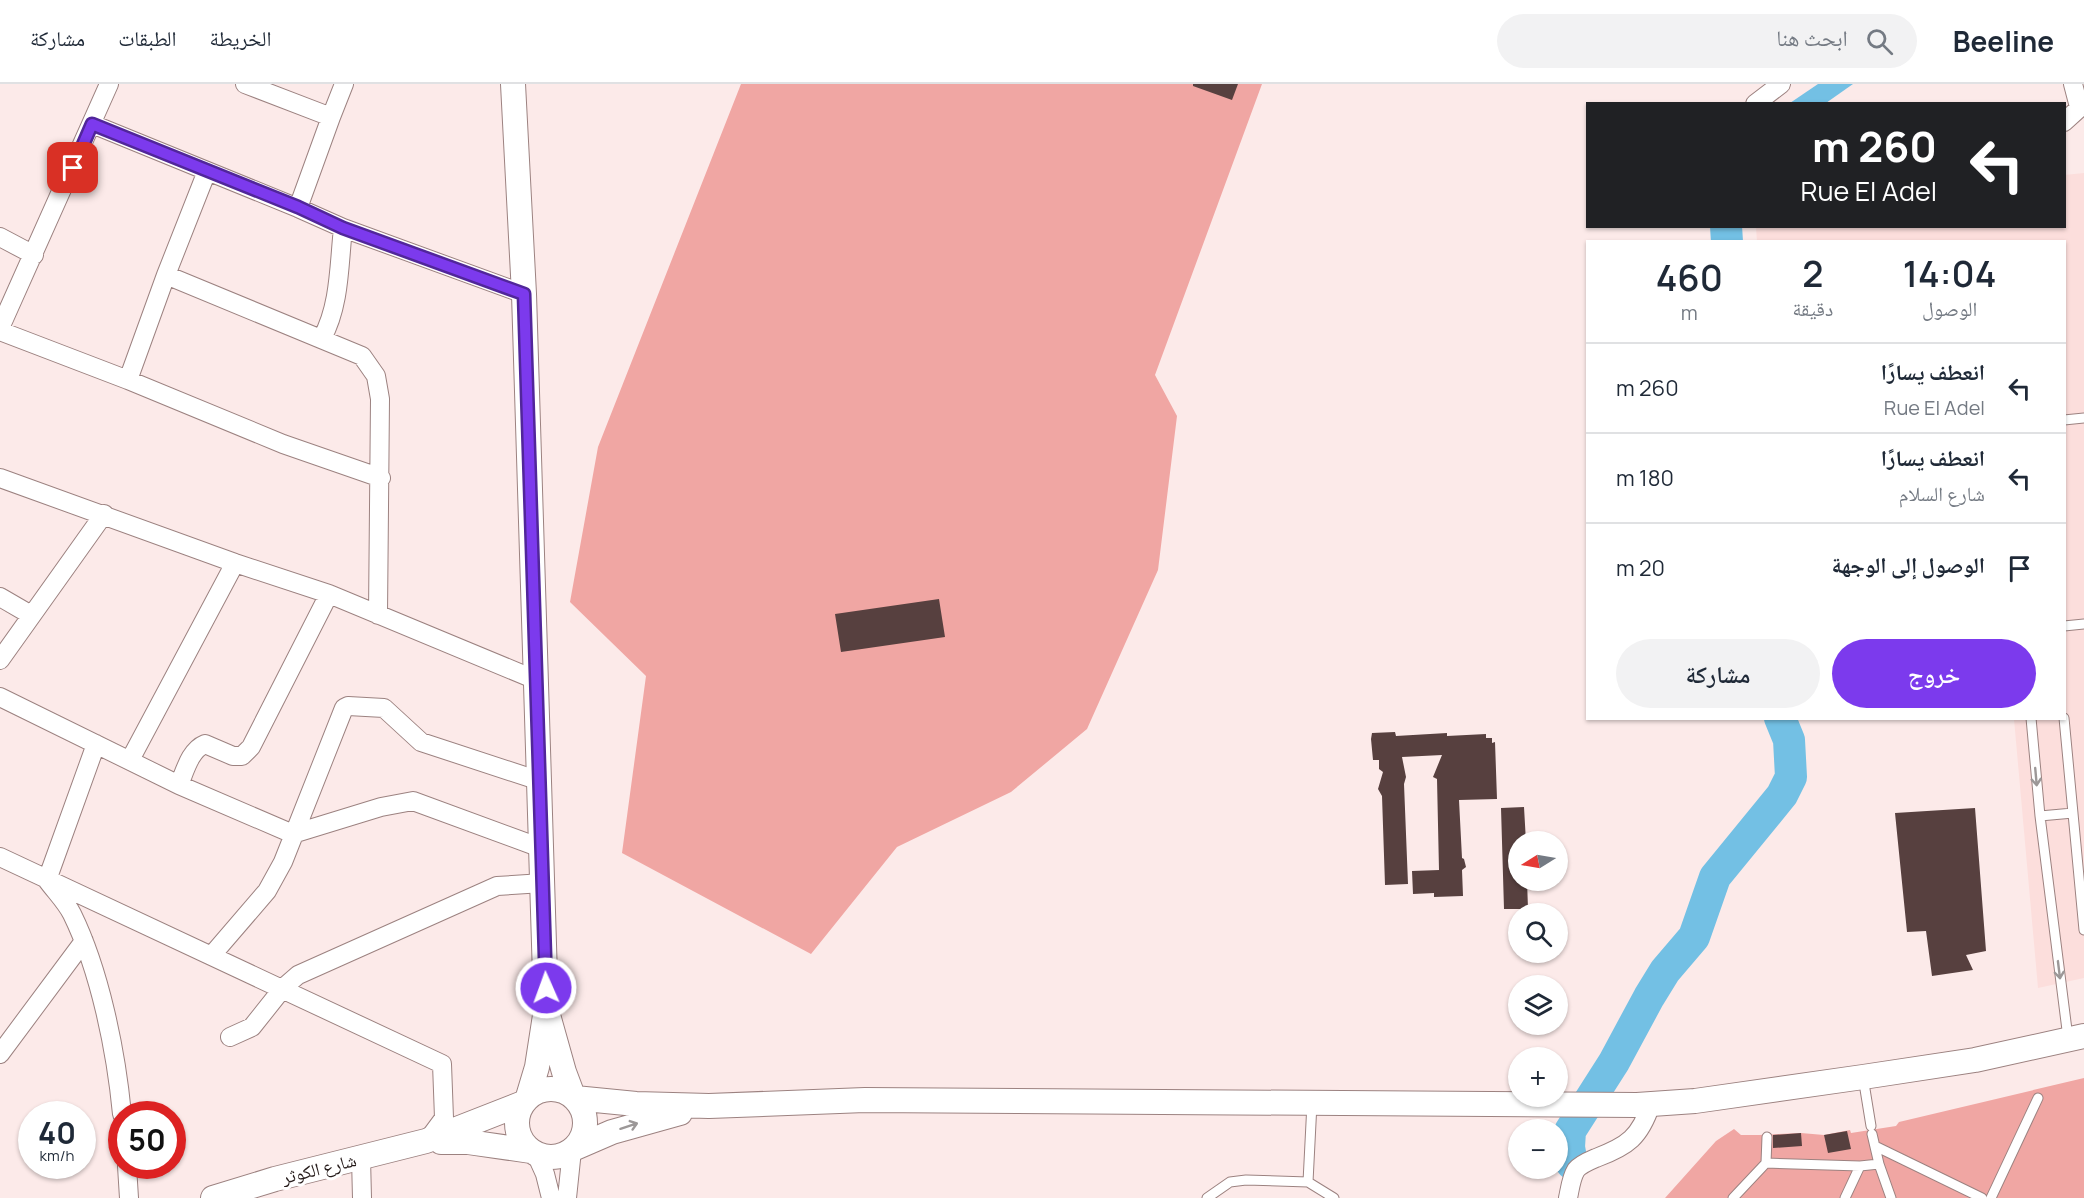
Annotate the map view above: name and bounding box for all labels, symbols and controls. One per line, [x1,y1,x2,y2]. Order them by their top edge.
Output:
search box [1497,14,1917,68]
text: Beeline [1953,22,2054,60]
text: ابحث هنا [1776,23,1848,53]
text: مشاركة [30,24,85,52]
text: الطبقات [118,24,177,52]
text: الخريطة [210,24,271,52]
icon: search [1863,25,1896,58]
text: 260 m [1812,117,1937,175]
icon: left [1958,126,2036,204]
pin [47,142,98,193]
icon: arrive [56,151,89,184]
text: Rue El Adel [1800,172,1937,209]
text: 2 [1802,249,1823,298]
text: 14:04 [1903,249,1996,298]
text: 460 [1656,253,1723,302]
text: دقيقة [1793,295,1833,322]
text: الوصول [1922,295,1977,322]
text: m [1681,299,1698,326]
text: انعطف يسارًا [1881,357,1985,387]
icon: left [2003,372,2036,405]
text: 260 m [1616,373,1679,403]
text: Rue El Adel [1884,394,1985,421]
text: انعطف يسارًا [1881,443,1985,473]
icon: left [2003,462,2036,495]
text: 180 m [1616,463,1674,493]
text: شارع السلام [1899,480,1985,507]
text: الوصول إلى الوجهة [1832,550,1985,580]
icon: arrive [2003,552,2036,585]
text: 20 m [1616,553,1665,583]
button: مشاركة [1616,639,1820,708]
button: خروج [1832,639,2036,708]
one-way arrow [2031,766,2042,786]
north arrow [1508,831,1568,891]
map controls [1508,831,1568,1179]
button: search [1508,903,1568,963]
position arrow [514,956,578,1020]
one-way arrow [2054,960,2065,980]
button: layers [1508,975,1568,1035]
button: + [1508,1047,1568,1107]
speed limit sign: 50 [108,1101,186,1179]
text: 40 [38,1112,76,1153]
button: − [1508,1119,1568,1179]
one-way arrow [619,1120,638,1131]
text: km/h [40,1145,74,1166]
street label: شارع الكوثر [278,1147,359,1189]

